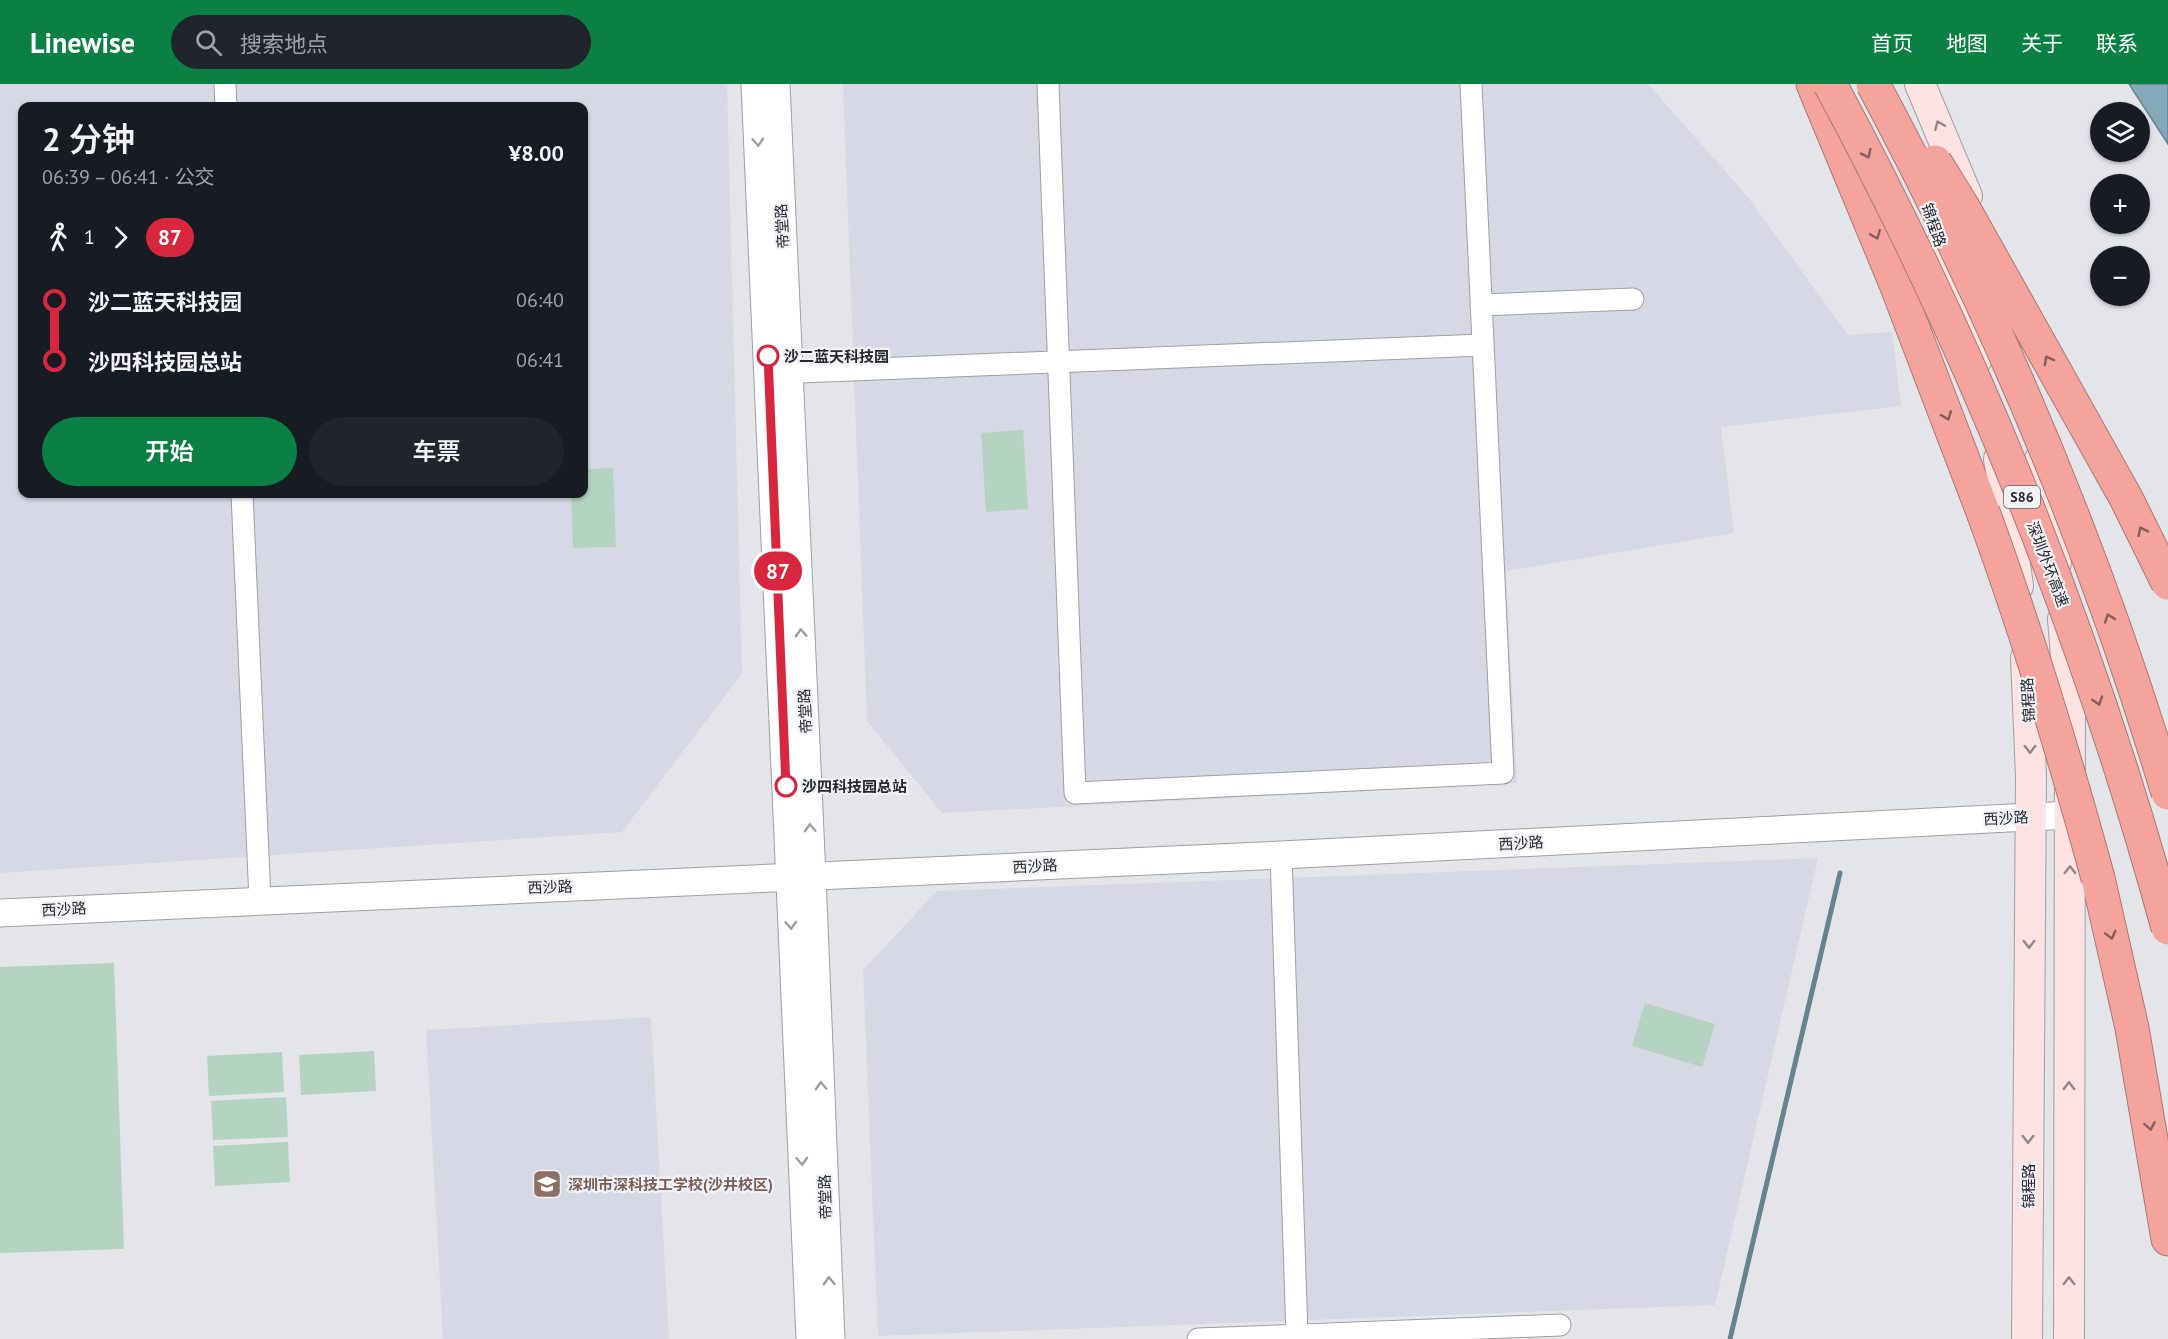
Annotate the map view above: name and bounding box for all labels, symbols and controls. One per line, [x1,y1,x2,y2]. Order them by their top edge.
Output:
search box [171,15,591,69]
text: Linewise [30,24,135,61]
icon: search [192,26,225,59]
text: 搜索地点 [240,30,328,58]
text: 首页 [1871,30,1913,57]
text: 地图 [1946,30,1988,57]
text: 关于 [2021,30,2063,57]
text: 联系 [2096,30,2138,57]
map controls [2090,102,2150,306]
button: layers [2090,102,2150,162]
text: 2 分钟 [42,117,135,160]
one-way arrow [1934,121,1946,132]
one-way arrow [752,138,765,147]
text: ¥8.00 [509,139,564,167]
one-way arrow [1860,148,1871,159]
text: 06:39 – 06:41 · 公交 [42,164,215,190]
button: + [2090,174,2150,234]
street label: 锦程路 [1918,201,1950,249]
street label: 帝堂路 [771,203,793,249]
icon: walk [42,221,75,254]
icon: forward [104,221,137,254]
text: 1 [84,224,95,250]
text: 87 [158,224,182,251]
one-way arrow [1869,229,1881,240]
button: − [2090,246,2150,306]
text: 06:40 [516,287,564,313]
text: 沙二蓝天科技园 [88,288,242,316]
marker: 沙二蓝天科技园 [757,345,779,367]
text: 06:41 [516,347,564,373]
place label: 沙二蓝天科技园 [784,347,889,366]
text: 沙四科技园总站 [88,348,242,376]
one-way arrow [2044,355,2056,366]
one-way arrow [1940,411,1953,421]
button: 开始 [42,417,297,486]
button: 车票 [309,417,564,486]
road number: S86 [2004,486,2040,508]
street label: 深圳外环高速 [2023,519,2073,609]
one-way arrow [2138,526,2149,537]
line badge: 87 [751,552,805,590]
text: 87 [766,558,790,585]
one-way arrow [2104,613,2117,624]
one-way arrow [795,629,808,638]
street label: 锦程路 [2017,677,2039,723]
street label: 帝堂路 [794,688,816,734]
one-way arrow [2091,695,2103,706]
one-way arrow [2024,745,2036,754]
marker: 沙四科技园总站 [775,775,797,797]
place label: 沙四科技园总站 [802,777,907,796]
street label: 西沙路 [1983,807,2029,829]
one-way arrow [804,823,817,832]
street label: 西沙路 [1498,832,1544,854]
street label: 西沙路 [1012,855,1058,877]
one-way arrow [2064,865,2076,874]
street label: 西沙路 [527,877,573,897]
street label: 西沙路 [41,898,87,920]
one-way arrow [785,920,798,929]
one-way arrow [2104,930,2117,940]
one-way arrow [2023,939,2035,948]
one-way arrow [814,1081,827,1090]
one-way arrow [2063,1081,2075,1090]
one-way arrow [2143,1121,2156,1131]
one-way arrow [2022,1134,2034,1143]
one-way arrow [796,1157,809,1166]
street label: 锦程路 [2019,1163,2038,1209]
school or university icon: 深圳市深科技工学校(沙井校区) [531,1168,563,1200]
street label: 帝堂路 [815,1174,835,1220]
place label: 深圳市深科技工学校(沙井校区) [568,1175,773,1194]
one-way arrow [822,1276,835,1285]
one-way arrow [2063,1276,2075,1285]

